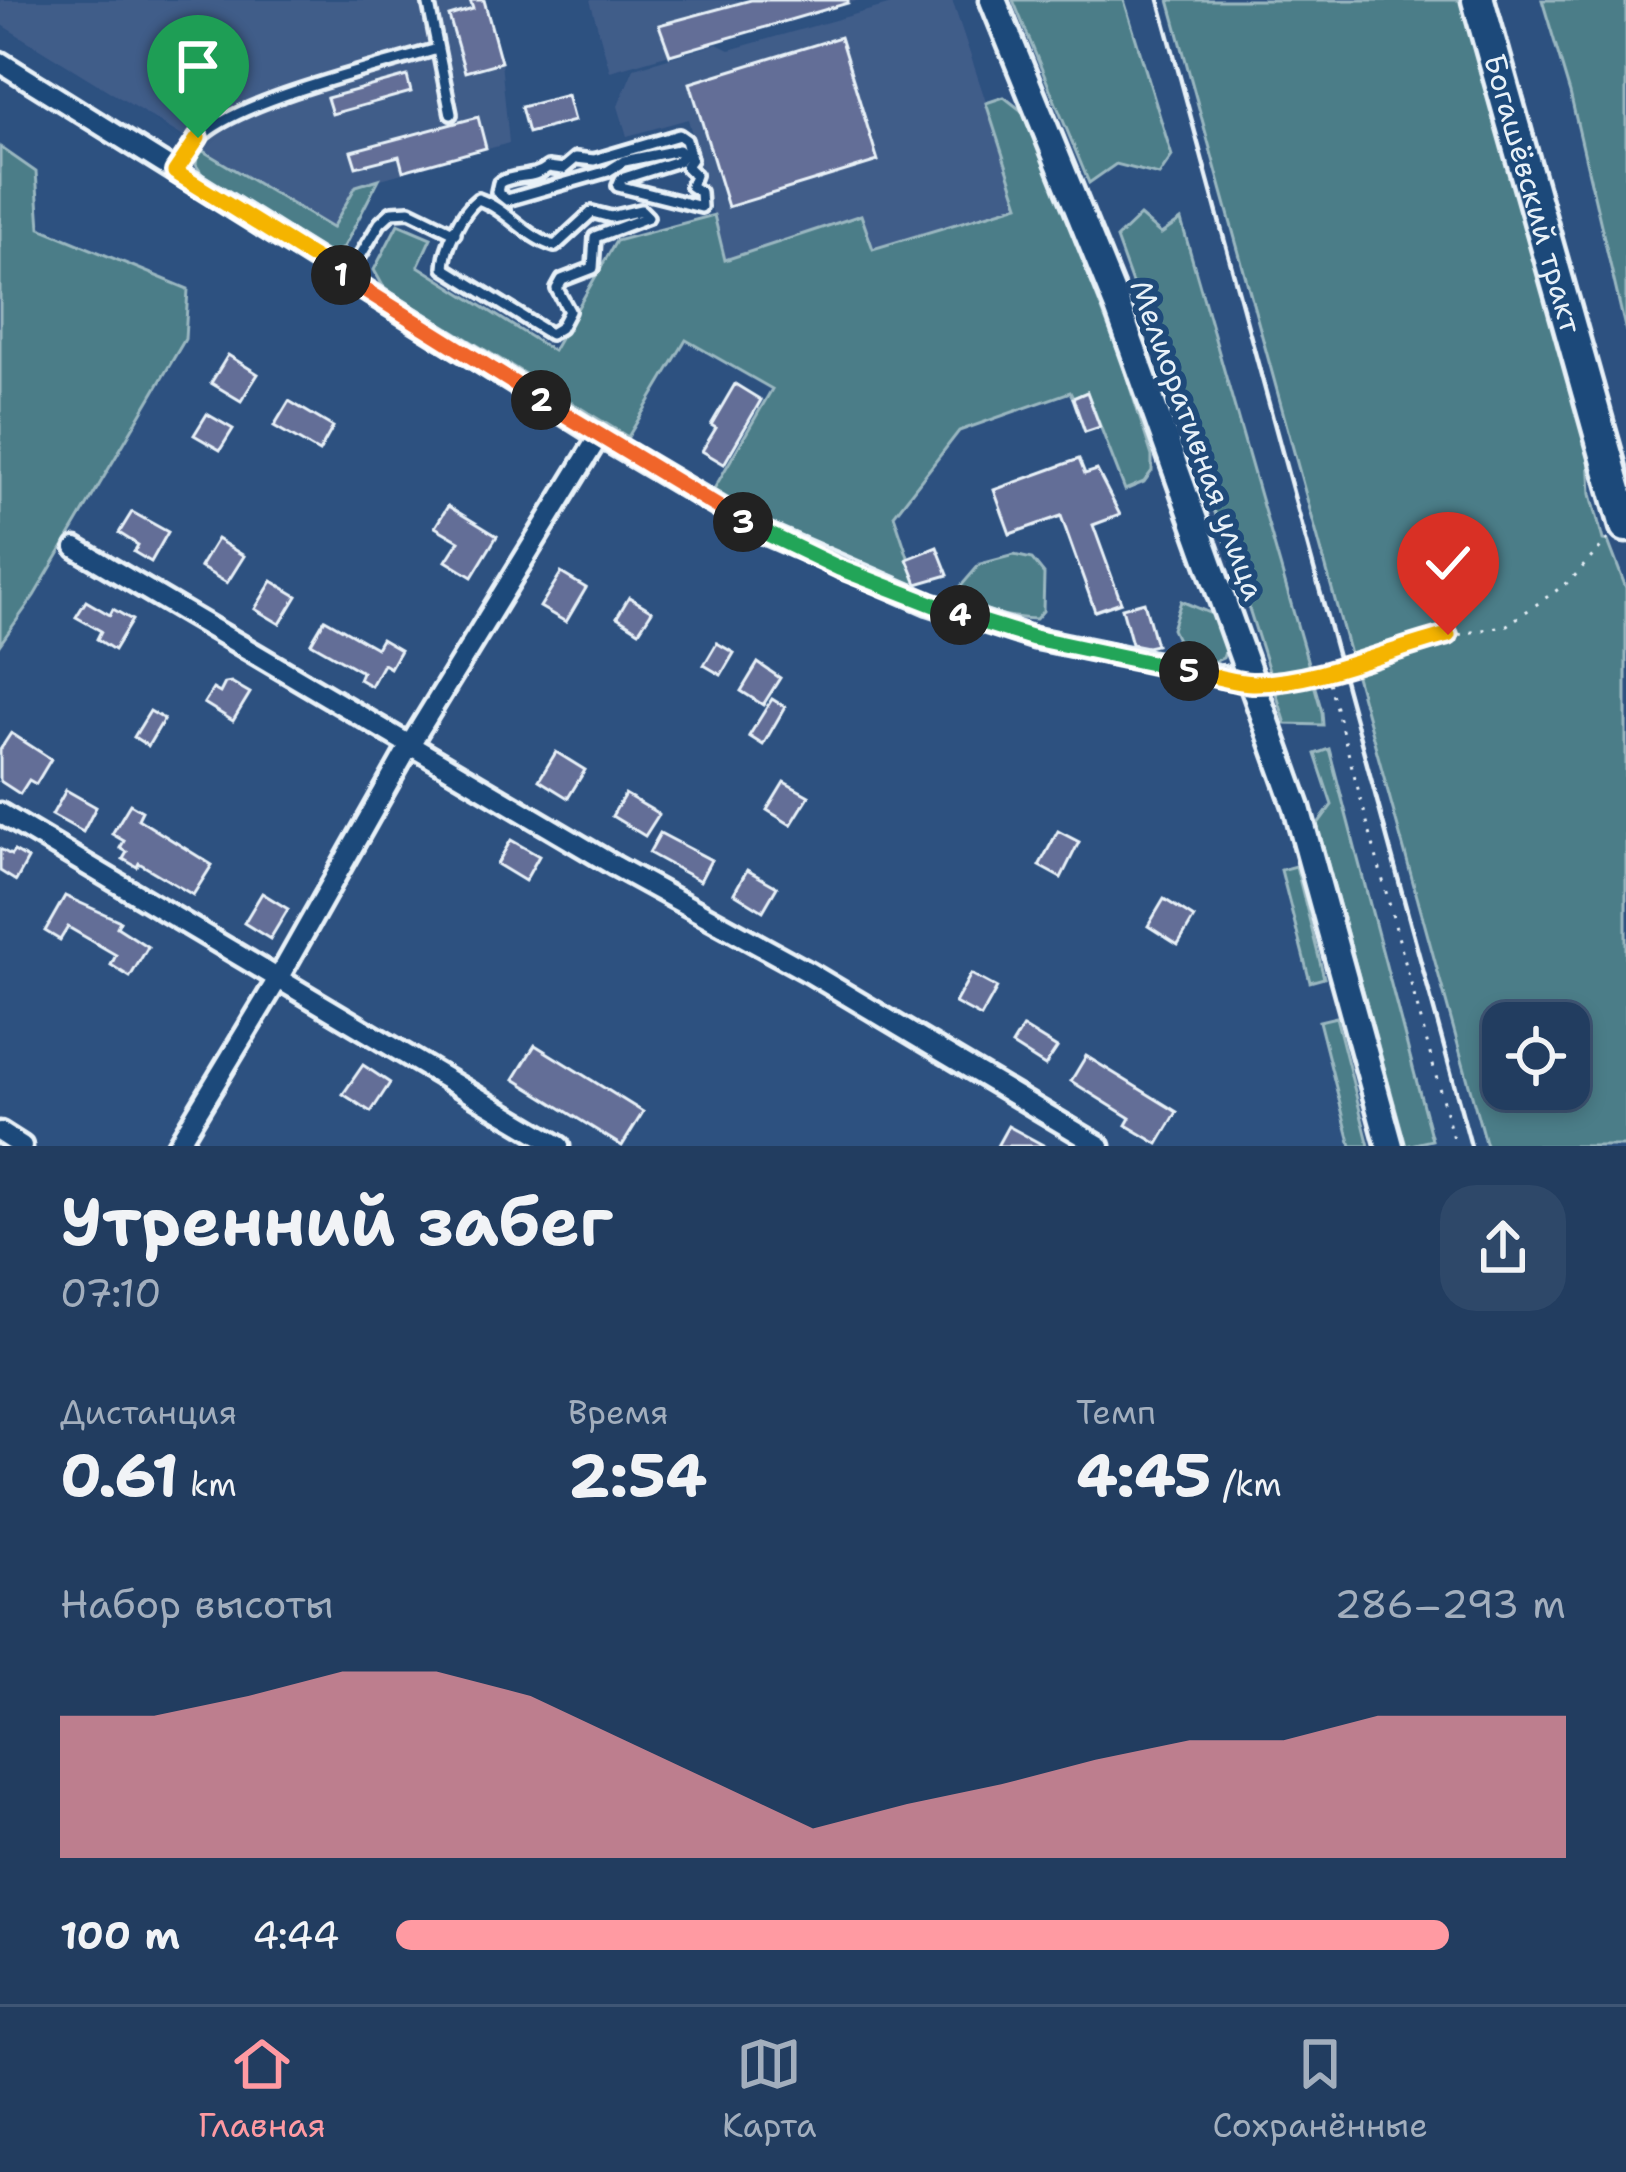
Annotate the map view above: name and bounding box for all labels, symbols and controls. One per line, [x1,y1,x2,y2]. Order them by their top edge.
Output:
pin [147,15,249,138]
icon: arrive [165,33,231,99]
street label: Богашёвский тракт [1474,49,1592,338]
pin: 1 [311,245,371,305]
text: 1 [333,252,349,297]
street label: Мелиоративная улица [1120,274,1275,606]
pin: 2 [511,370,571,430]
text: 2 [529,377,553,422]
pin: 3 [713,492,773,552]
text: 3 [731,499,755,544]
pin [1397,512,1499,635]
icon: check [1415,530,1481,596]
pin: 4 [930,585,990,645]
text: 4 [948,592,972,637]
pin: 5 [1159,641,1219,701]
text: 5 [1179,648,1199,693]
map controls [1482,1002,1590,1110]
button: locate [1482,1002,1590,1110]
text: Утренний забег [60,1178,613,1266]
button: share [1440,1185,1566,1311]
text: 07:10 [60,1267,162,1319]
text: Дистанция [60,1390,237,1435]
text: Время [568,1390,669,1435]
text: Темп [1076,1390,1156,1435]
text: 0.61 [60,1435,179,1515]
text: 2:54 [568,1435,707,1515]
text: 4:45 [1076,1435,1212,1515]
text: km [179,1462,237,1507]
text: /km [1212,1462,1282,1507]
text: Набор высоты [60,1578,334,1630]
text: 286–293 m [1334,1578,1566,1630]
text: 100 m [60,1909,180,1961]
text: 4:44 [252,1909,340,1961]
tab: Главная [198,2031,326,2148]
tab: Карта [722,2031,816,2148]
tab: Сохранённые [1212,2031,1428,2148]

